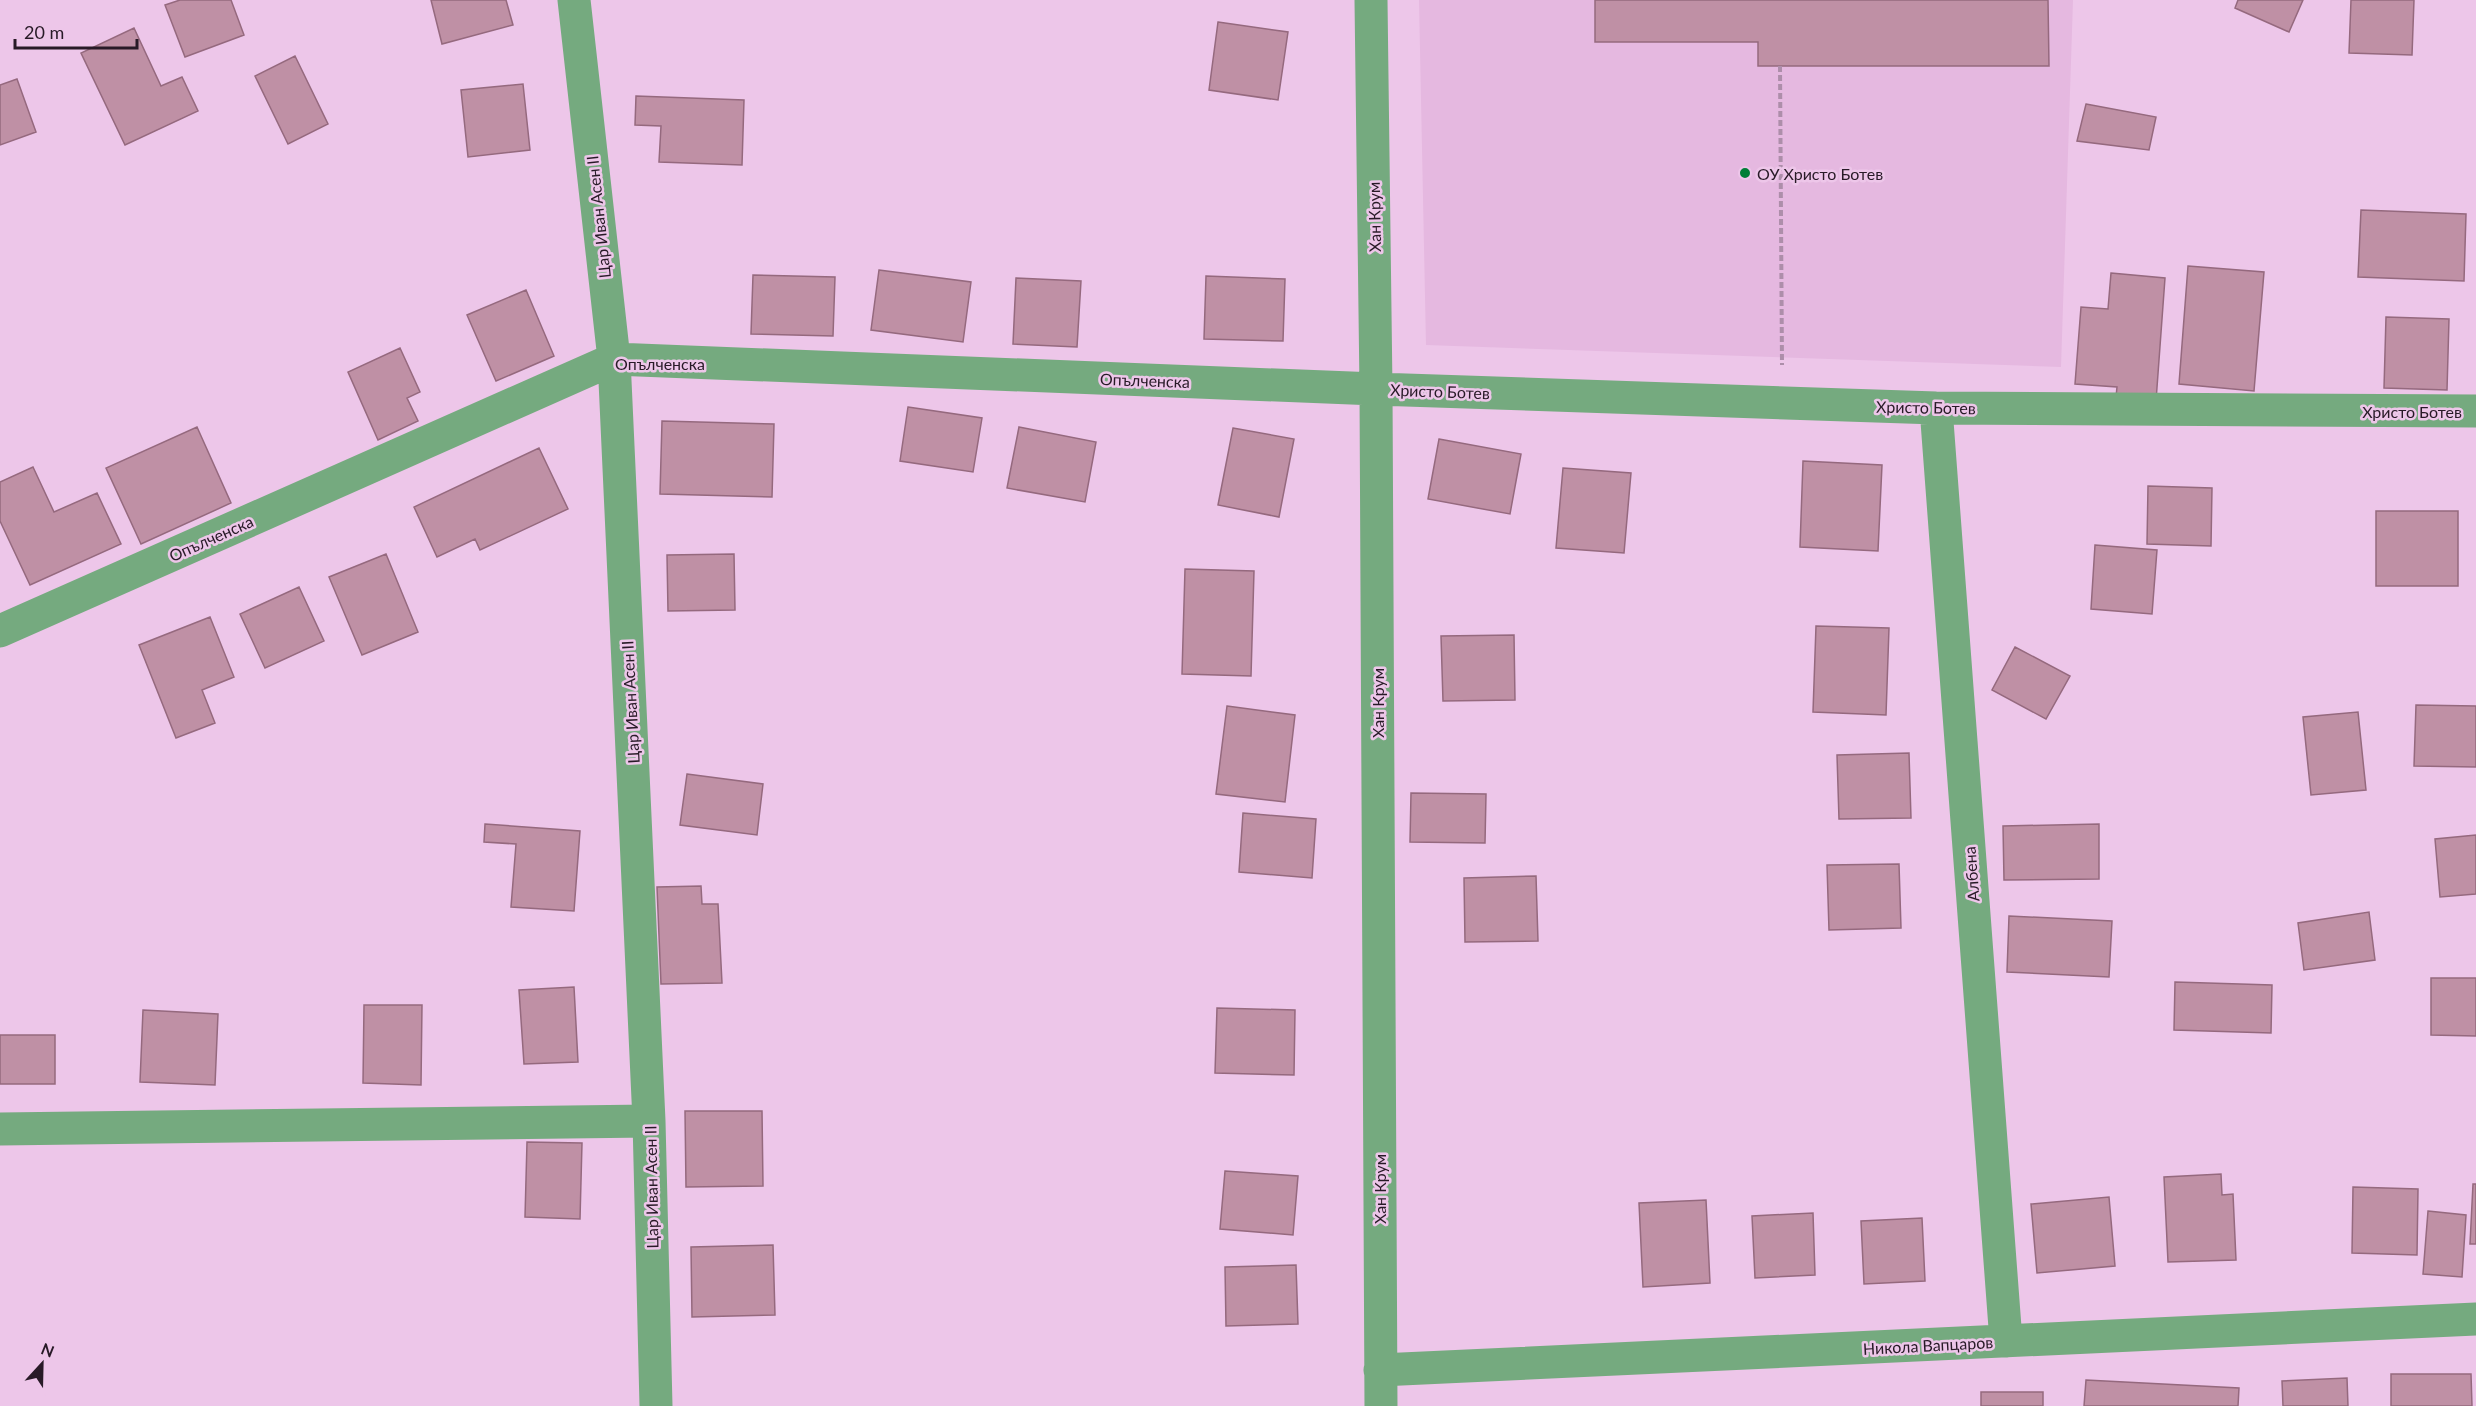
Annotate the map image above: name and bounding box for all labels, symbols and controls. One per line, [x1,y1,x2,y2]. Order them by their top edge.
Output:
scale bar [15,12,136,50]
text: 20 m [24,21,64,43]
street label: Цар Иван Асен II [582,155,614,279]
place label: ОУ Христо Ботев [1757,164,1883,183]
marker: ОУ Христо Ботев [1738,166,1752,180]
street label: Хан Крум [1364,182,1384,252]
street label: Опълченска [615,354,705,373]
street label: Опълченска [1100,369,1190,391]
street label: Христо Ботев [1390,380,1490,402]
street label: Христо Ботев [1876,397,1976,417]
street label: Христо Ботев [2362,402,2462,421]
street label: Опълченска [166,511,256,565]
street label: Цар Иван Асен II [617,640,643,764]
street label: Хан Крум [1368,668,1387,738]
street label: Албена [1960,846,1982,902]
street label: Цар Иван Асен II [640,1125,662,1249]
street label: Хан Крум [1370,1154,1389,1224]
street label: Никола Вапцаров [1862,1332,1994,1358]
north arrow [12,1334,72,1394]
text: N [39,1339,57,1361]

